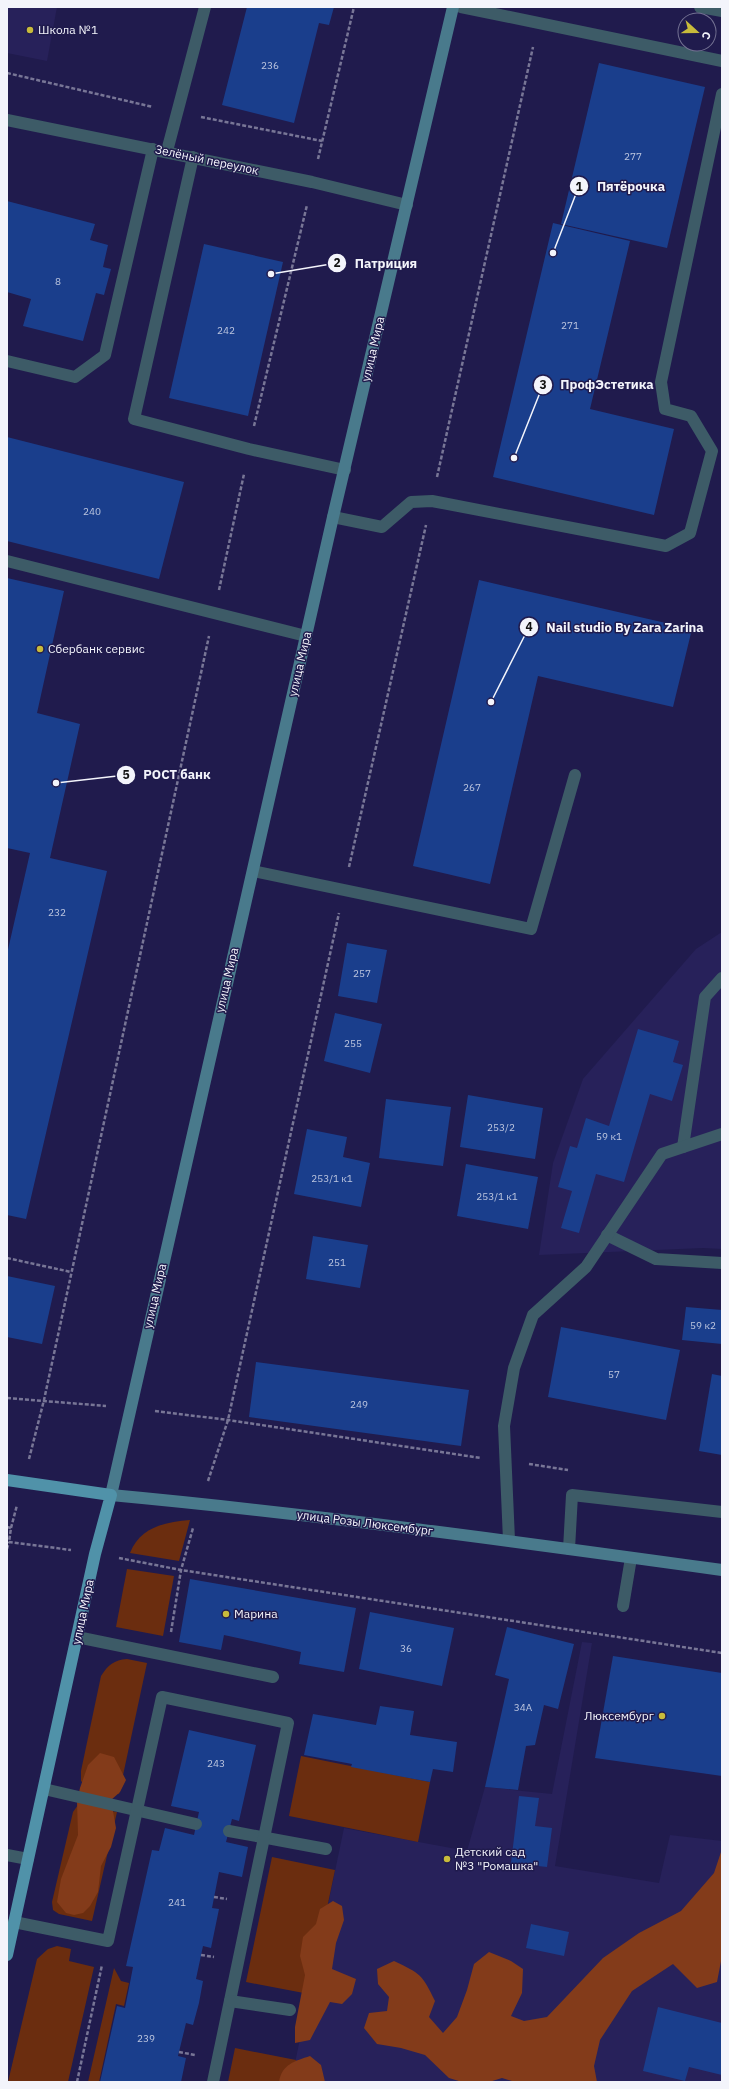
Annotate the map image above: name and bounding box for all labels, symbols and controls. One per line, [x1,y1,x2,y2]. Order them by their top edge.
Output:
north arrow [677,12,717,52]
place label: Школа №1 [38,22,98,37]
marker: Школа №1 [25,25,35,35]
text: С [699,30,714,41]
house number: 236 [261,59,279,72]
street label: Зелёный переулок [154,141,261,178]
house number: 277 [624,150,642,163]
callout: Пятёрочка [569,174,673,199]
text: Пятёрочка [597,178,665,195]
text: 1 [575,179,583,194]
callout: Патриция [327,251,425,276]
text: 2 [333,255,341,270]
text: Патриция [355,255,417,272]
house number: 8 [55,275,61,288]
street label: улица Мира [358,314,387,383]
house number: 271 [561,319,579,332]
house number: 242 [217,324,235,337]
callout: ПрофЭстетика [533,372,662,397]
text: ПрофЭстетика [560,376,654,393]
text: 3 [539,377,547,392]
house number: 240 [83,505,101,518]
callout: Nail studio By Zara Zarina [519,615,712,640]
text: 4 [525,619,533,634]
text: Nail studio By Zara Zarina [546,619,704,636]
street label: улица Мира [285,629,314,698]
place label: Сбербанк сервис [48,641,145,656]
marker: Сбербанк сервис [35,644,45,654]
callout: РОСТ банк [116,762,219,787]
text: РОСТ банк [143,766,211,783]
text: 5 [122,767,130,782]
house number: 267 [463,781,481,794]
house number: 232 [48,906,66,919]
street label: улица Мира [212,945,241,1014]
house number: 257 [353,967,371,980]
house number: 255 [344,1037,362,1050]
house number: 253/2 [487,1121,515,1134]
house number: 59 к1 [596,1130,622,1143]
house number: 253/1 к1 [311,1172,353,1185]
house number: 253/1 к1 [476,1190,518,1203]
house number: 251 [328,1256,346,1269]
street label: улица Мира [140,1261,169,1330]
house number: 59 к2 [690,1319,716,1332]
house number: 57 [608,1368,620,1381]
house number: 249 [350,1398,368,1411]
street label: улица Розы Люксембург [296,1507,434,1538]
street label: улица Мира [68,1577,97,1646]
place label: Марина [234,1606,278,1621]
marker: Марина [221,1609,231,1619]
house number: 36 [400,1642,412,1655]
house number: 34А [514,1701,533,1714]
place label: Люксембург [584,1708,654,1723]
marker: Люксембург [657,1711,667,1721]
house number: 243 [207,1757,225,1770]
place label: Детский сад №3 "Ромашка" [455,1844,538,1873]
marker: Детский сад №3 "Ромашка" [442,1854,452,1864]
house number: 241 [168,1896,186,1909]
house number: 239 [137,2032,155,2045]

